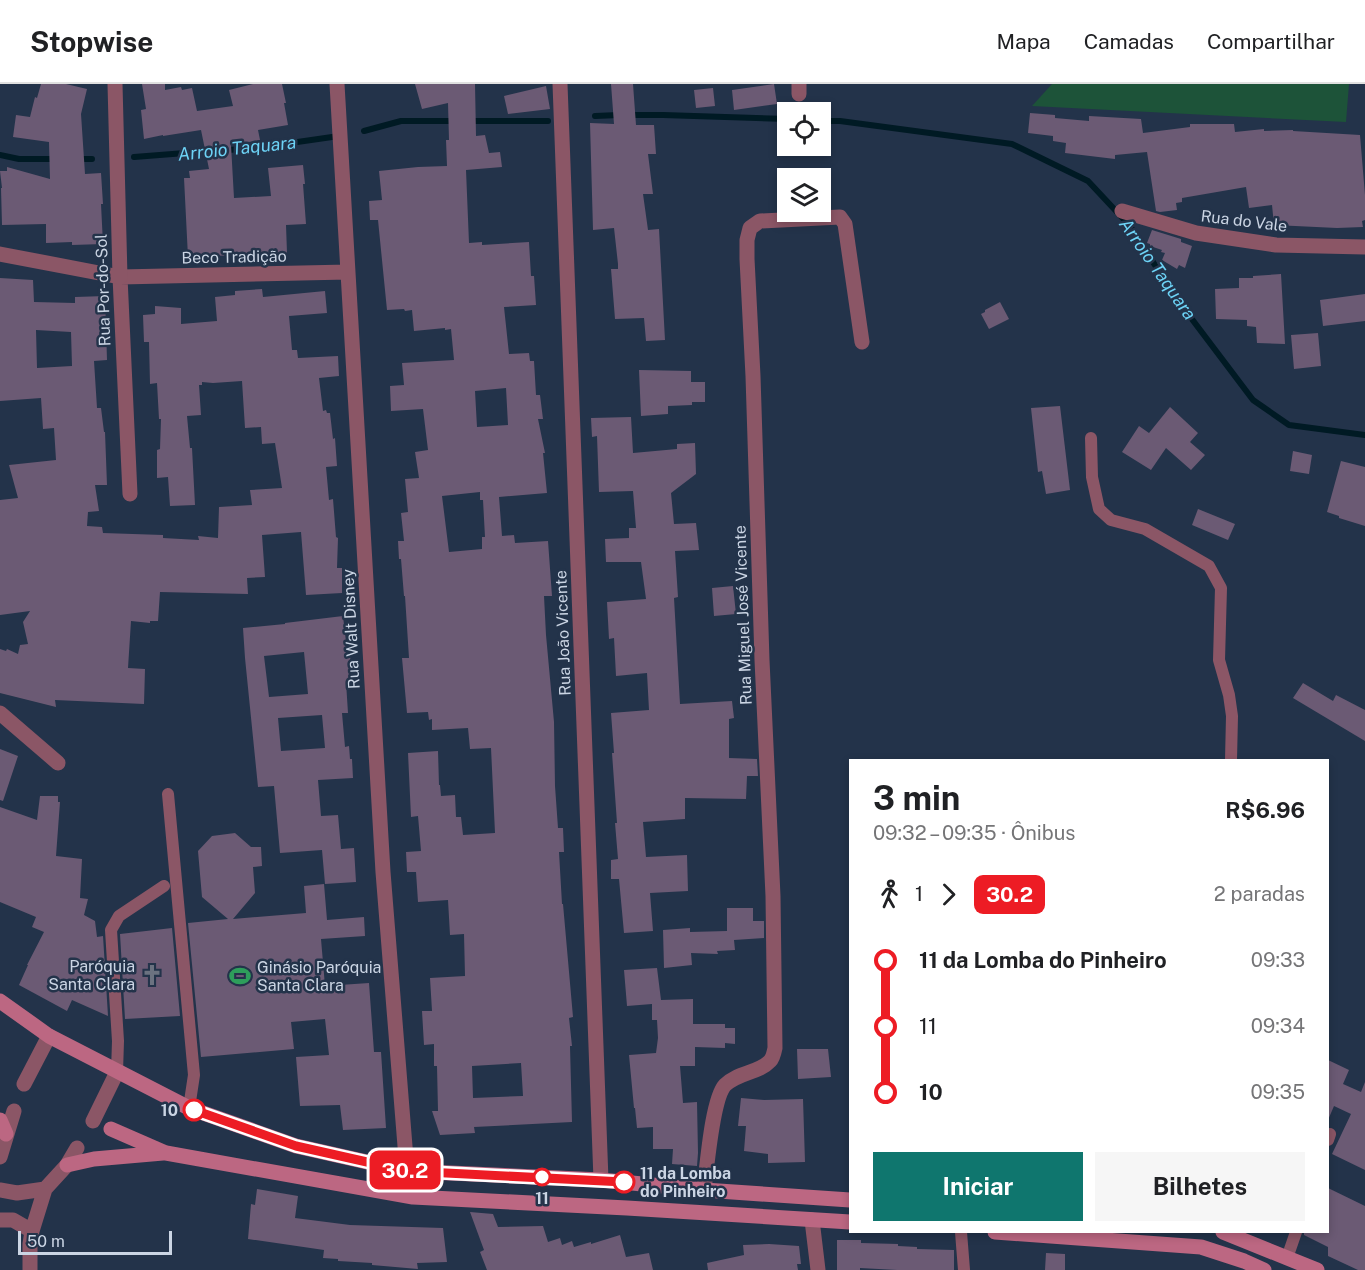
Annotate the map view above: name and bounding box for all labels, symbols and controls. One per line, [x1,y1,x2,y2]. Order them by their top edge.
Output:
text: Stopwise [30,25,153,58]
text: Mapa [997,29,1051,54]
text: Camadas [1084,29,1174,54]
text: Compartilhar [1207,29,1335,54]
map controls [777,102,831,222]
button: locate [777,102,831,156]
water label: Arroio Taquara [177,131,297,165]
button: layers [777,168,831,222]
street label: Rua do Vale [1200,206,1288,236]
water label: Arroio Taquara [1115,214,1201,324]
street label: Rua Por-do-Sol [92,233,114,347]
street label: Beco Tradição [181,247,287,267]
street label: Rua Miguel José Vicente [730,525,756,705]
street label: Rua Walt Disney [338,568,364,689]
street label: Rua João Vicente [551,570,575,696]
text: 3 min [873,779,960,817]
text: R$6.96 [1225,797,1305,823]
text: 09:32 – 09:35 · Ônibus [873,821,1075,845]
icon: walk [873,878,906,911]
icon: forward [932,878,965,911]
text: 1 [915,882,923,906]
text: 30.2 [986,882,1033,907]
text: 2 paradas [1214,882,1305,906]
text: 11 da Lomba do Pinheiro [919,947,1167,973]
text: 09:33 [1251,948,1305,972]
place label: Paróquia Santa Clara [48,957,135,994]
place label: Ginásio Paróquia Santa Clara [257,958,381,995]
church icon: Paróquia Santa Clara [140,963,164,987]
sports icon: Ginásio Paróquia Santa Clara [228,964,252,988]
text: 11 [919,1013,937,1039]
text: 09:34 [1251,1014,1305,1038]
text: 10 [919,1079,943,1105]
text: 09:35 [1250,1080,1305,1104]
marker: 10 [183,1099,205,1121]
place label: 10 [161,1101,178,1120]
line badge: 30.2 [363,1150,447,1190]
button: Iniciar [873,1152,1083,1221]
button: Bilhetes [1095,1152,1305,1221]
text: 30.2 [382,1158,428,1183]
place label: 11 da Lomba do Pinheiro [640,1164,731,1201]
marker: 11 [533,1168,551,1186]
marker: 11 da Lomba do Pinheiro [613,1171,635,1193]
place label: 11 [535,1189,549,1208]
scale bar [18,1228,172,1256]
text: 50 m [27,1232,65,1251]

